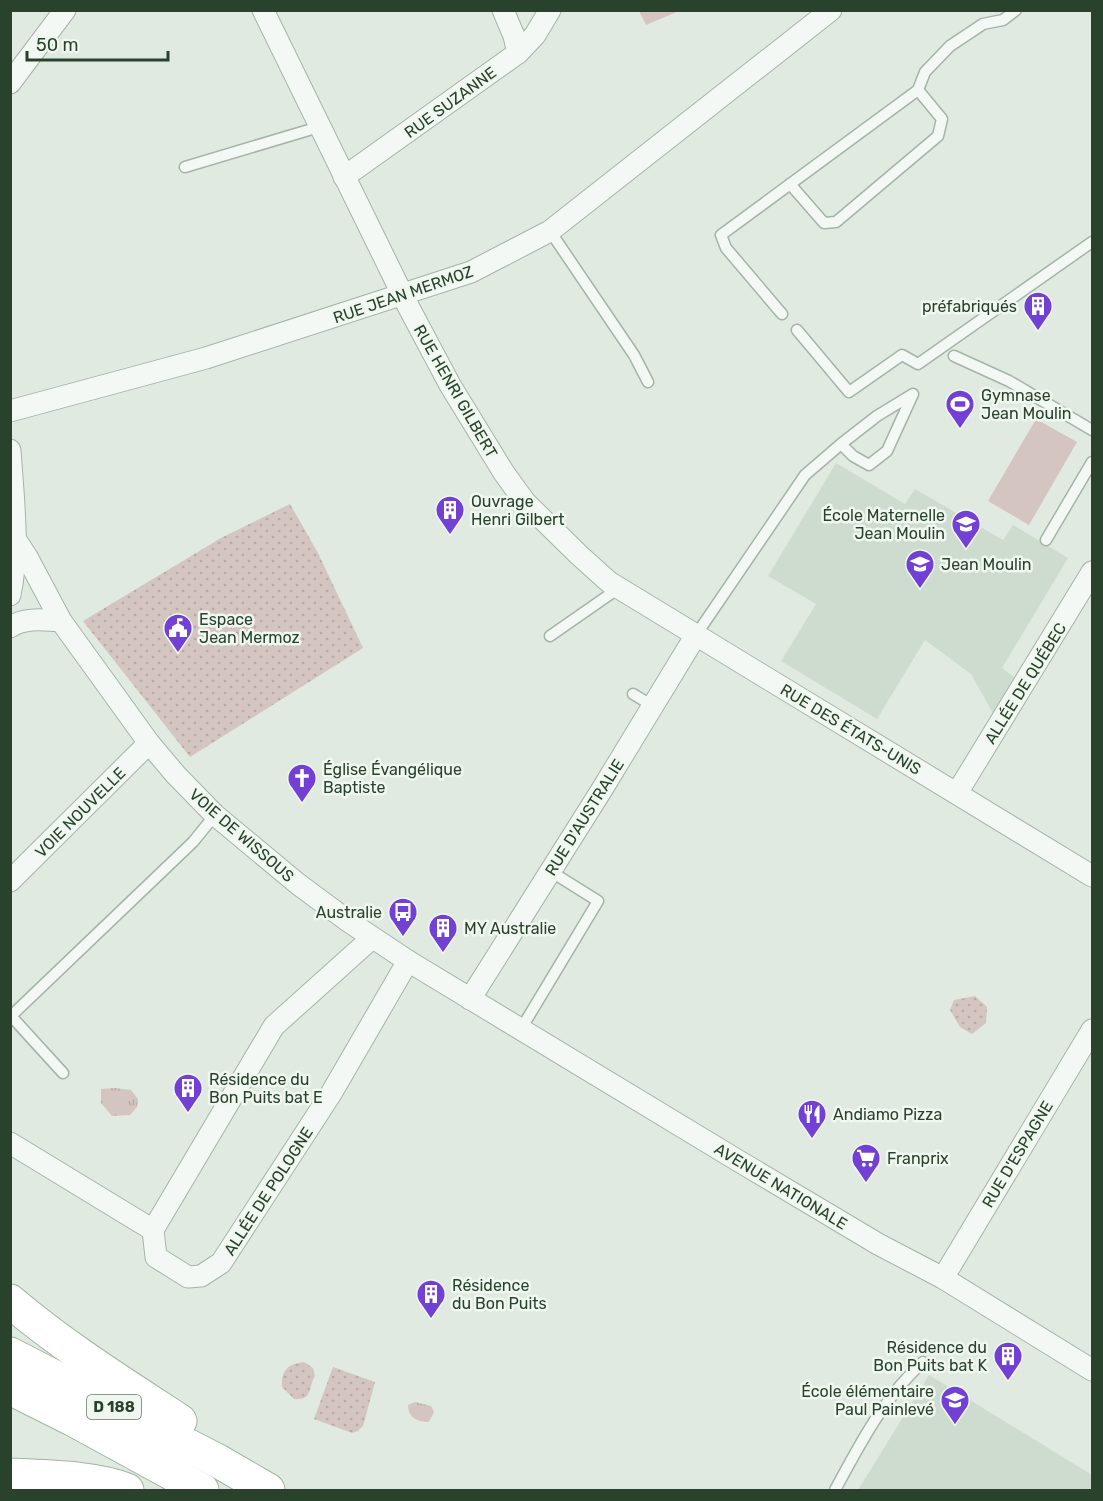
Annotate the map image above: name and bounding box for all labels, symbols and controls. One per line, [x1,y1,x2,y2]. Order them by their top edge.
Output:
scale bar [27,24,168,62]
text: 50 m [36,34,79,56]
street label: RUE SUZANNE [401,63,500,142]
street label: RUE JEAN MERMOZ [331,262,476,327]
building icon: préfabriqués [1022,290,1054,332]
place label: préfabriqués [922,297,1017,316]
street label: RUE HENRI GILBERT [410,321,501,461]
place label: Gymnase Jean Moulin [981,386,1072,423]
sports icon: Gymnase Jean Moulin [944,388,976,430]
place label: Ouvrage Henri Gilbert [471,492,564,529]
building icon: Ouvrage Henri Gilbert [434,494,466,536]
place label: École Maternelle Jean Moulin [822,506,945,543]
school or university icon: École Maternelle Jean Moulin [950,508,982,550]
school or university icon: Jean Moulin [904,548,936,590]
place label: Jean Moulin [941,555,1032,574]
place label: Espace Jean Mermoz [199,610,300,647]
public building icon: Espace Jean Mermoz [162,612,194,654]
street label: ALLÉE DE QUÉBEC [980,619,1070,747]
street label: RUE DES ÉTATS-UNIS [777,680,924,779]
street label: RUE D'AUSTRALIE [541,755,628,879]
place label: Église Évangélique Baptiste [323,760,462,797]
church icon: Église Évangélique Baptiste [286,762,318,804]
street label: VOIE NOUVELLE [31,763,130,862]
street label: VOIE DE WISSOUS [185,785,298,886]
bus stop icon: Australie [387,896,419,938]
place label: Australie [316,903,382,922]
building icon: MY Australie [427,912,459,954]
place label: MY Australie [464,919,556,938]
place label: Résidence du Bon Puits bat E [209,1070,323,1107]
building icon: Résidence du Bon Puits bat E [172,1072,204,1114]
street label: RUE D'ESPAGNE [978,1097,1057,1211]
restaurant icon: Andiamo Pizza [796,1098,828,1140]
place label: Andiamo Pizza [833,1105,942,1124]
street label: ALLÉE DE POLOGNE [220,1124,317,1259]
street label: AVENUE NATIONALE [711,1139,851,1234]
supermarket icon: Franprix [850,1142,882,1184]
place label: Franprix [887,1149,949,1168]
place label: Résidence du Bon Puits [452,1276,547,1313]
building icon: Résidence du Bon Puits [415,1278,447,1320]
place label: Résidence du Bon Puits bat K [873,1338,987,1375]
building icon: Résidence du Bon Puits bat K [992,1340,1024,1382]
place label: École élémentaire Paul Painlevé [801,1382,934,1419]
school or university icon: École élémentaire Paul Painlevé [939,1384,971,1426]
road number: D 188 [87,1395,141,1419]

